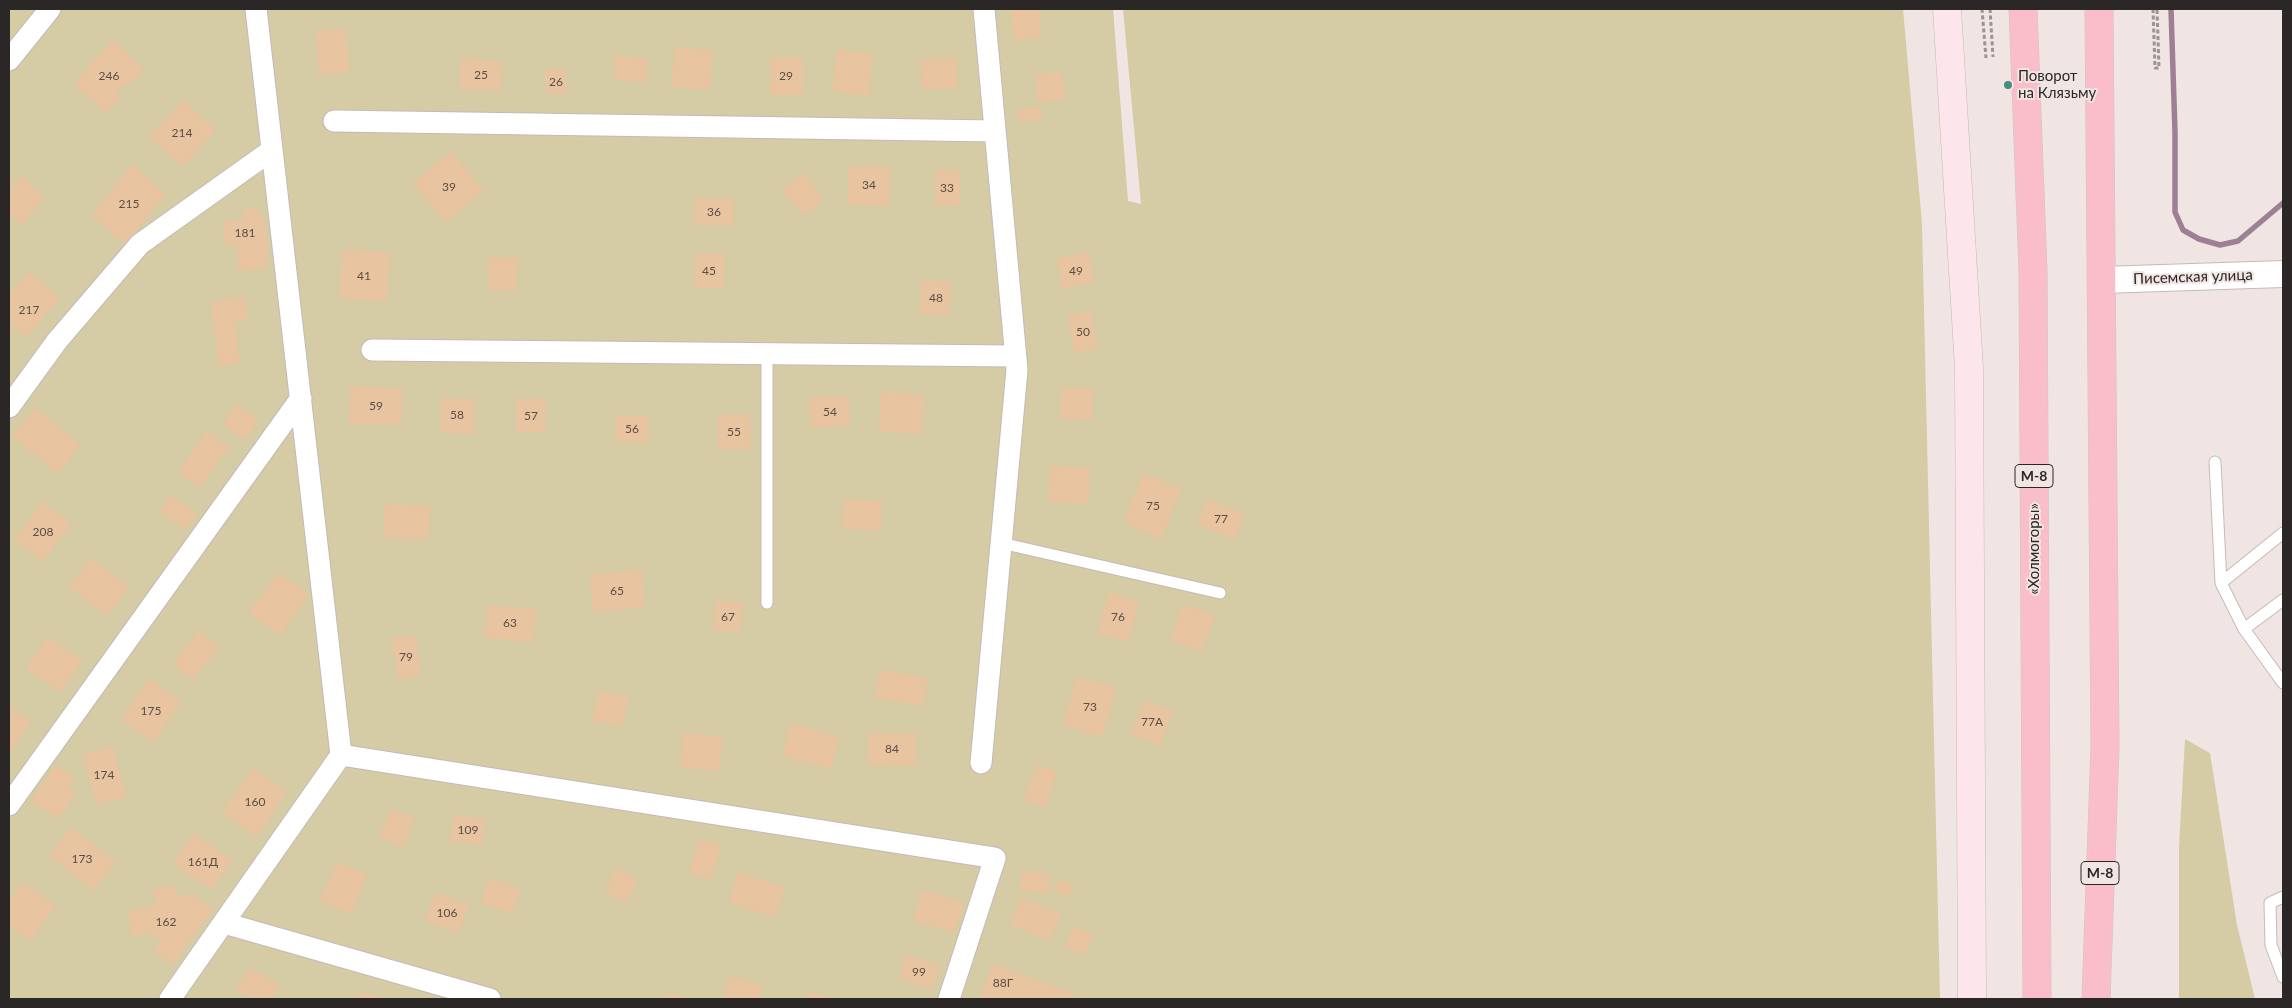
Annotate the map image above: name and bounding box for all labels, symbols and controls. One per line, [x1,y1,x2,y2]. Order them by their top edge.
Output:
place label: Поворот на Клязьму [2018,67,2096,102]
house number: 25 [474,68,488,82]
house number: 246 [99,69,119,83]
house number: 29 [779,69,793,83]
house number: 26 [549,75,563,89]
marker: Поворот на Клязьму [2002,79,2014,91]
house number: 214 [172,126,192,140]
house number: 34 [862,178,876,192]
house number: 39 [442,180,456,194]
house number: 33 [940,181,954,195]
house number: 215 [119,197,139,211]
house number: 36 [707,205,721,219]
house number: 181 [235,226,255,240]
house number: 45 [702,264,716,278]
house number: 49 [1069,264,1083,278]
street label: Писемская улица [2133,266,2253,288]
house number: 41 [357,269,371,283]
house number: 48 [929,291,943,305]
house number: 217 [19,303,39,317]
house number: 50 [1076,325,1090,339]
house number: 59 [369,399,383,413]
house number: 54 [823,405,837,419]
house number: 58 [450,408,464,422]
house number: 57 [524,409,538,423]
house number: 56 [625,422,639,436]
house number: 55 [727,425,741,439]
road number: М-8 [2015,464,2053,488]
house number: 75 [1146,499,1160,513]
street label: «Холмогоры» [2025,503,2043,595]
house number: 77 [1214,512,1228,526]
house number: 208 [33,525,53,539]
house number: 65 [610,584,624,598]
house number: 67 [721,610,735,624]
house number: 76 [1111,610,1125,624]
house number: 63 [503,616,517,630]
house number: 79 [399,650,413,664]
house number: 73 [1083,700,1097,714]
house number: 175 [141,704,161,718]
house number: 77А [1141,715,1163,729]
house number: 84 [885,742,899,756]
house number: 174 [94,768,114,782]
house number: 160 [245,795,265,809]
house number: 109 [458,823,478,837]
house number: 173 [72,852,92,866]
house number: 161Д [188,855,218,869]
road number: М-8 [2081,861,2119,884]
house number: 106 [437,906,457,920]
house number: 162 [156,915,176,929]
house number: 99 [912,965,926,979]
house number: 88Г [993,976,1013,990]

